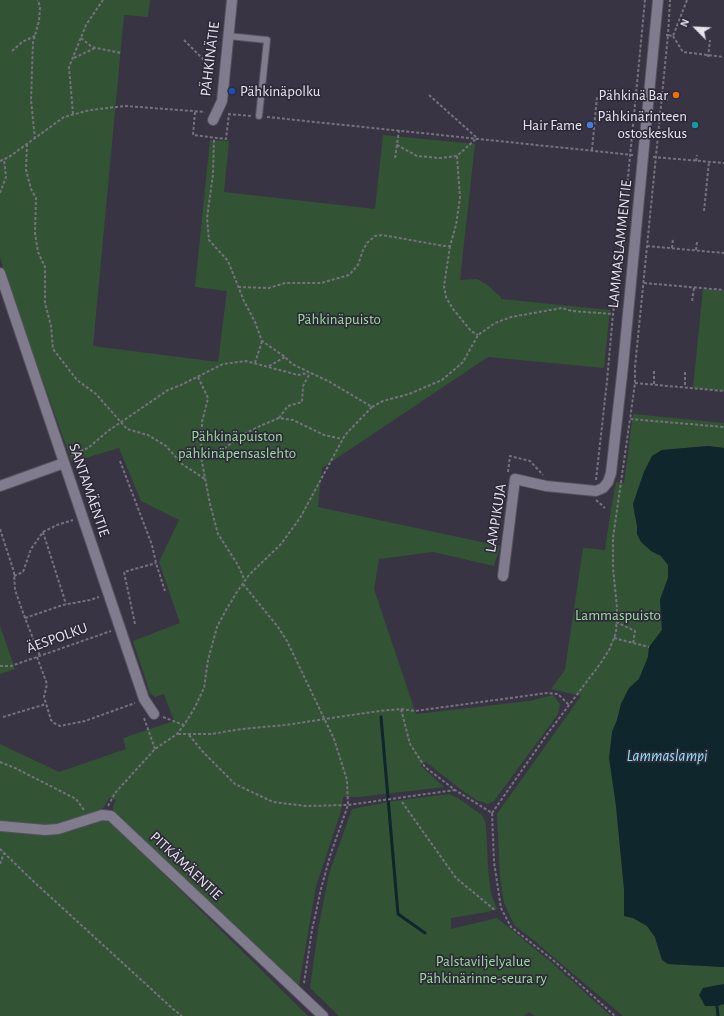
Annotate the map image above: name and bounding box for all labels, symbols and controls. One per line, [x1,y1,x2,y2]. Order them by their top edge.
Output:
north arrow [676,8,716,48]
text: N [678,17,691,29]
street label: PÄHKINÄTIE [197,21,223,97]
place label: Pähkinäpolku [240,82,320,100]
marker: Pähkinäpolku [227,86,237,96]
place label: Pähkinä Bar [599,86,668,104]
marker: Pähkinä Bar [671,90,681,100]
place label: Pähkinärinteen ostoskeskus [598,107,687,142]
place label: Hair Fame [522,116,582,134]
marker: Hair Fame [585,120,595,130]
marker: Pähkinärinteen ostoskeskus [690,120,700,130]
street label: LAMMASLAMMENTIE [604,179,636,309]
park label: Pähkinäpuisto [297,310,381,328]
park label: Pähkinäpuiston pähkinäpensaslehto [178,427,296,462]
street label: SANTAMÄENTIE [65,441,113,539]
street label: LAMPIKUJA [482,482,510,554]
park label: Lammaspuisto [575,606,661,624]
street label: ÄESPOLKU [24,619,90,657]
water label: Lammaslampi [626,746,708,766]
street label: PITKÄMÄENTIE [146,828,226,904]
park label: Palstaviljelyalue Pähkinärinne-seura ry [419,952,547,987]

